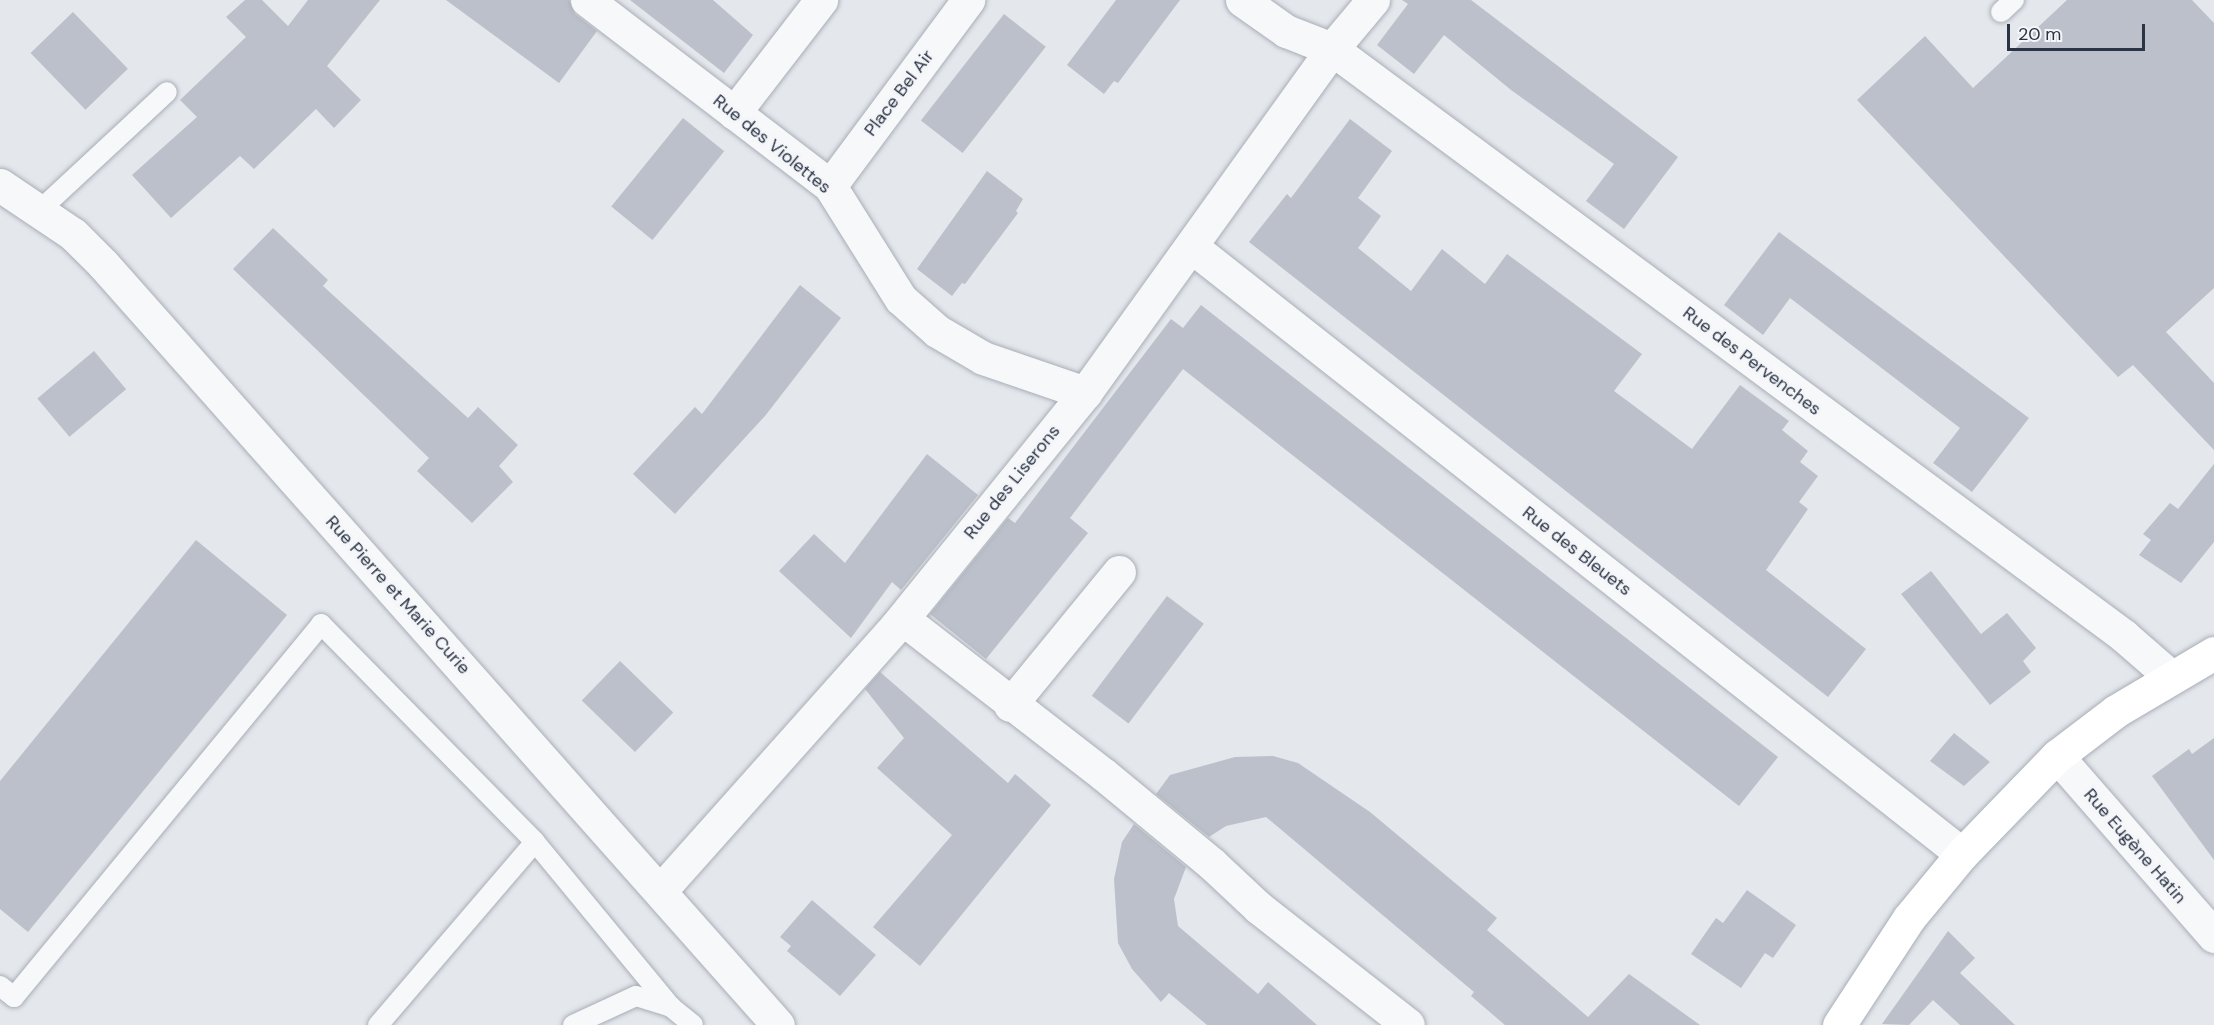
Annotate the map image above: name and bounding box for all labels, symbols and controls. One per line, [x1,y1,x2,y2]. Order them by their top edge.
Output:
scale bar [2010,12,2148,50]
text: 20 m [2018,22,2061,46]
street label: Place Bel Air [860,46,938,140]
street label: Rue des Violettes [709,90,835,198]
street label: Rue des Pervenches [1679,302,1825,420]
street label: Rue des Liserons [959,421,1065,543]
street label: Rue des Bleuets [1518,502,1636,600]
street label: Rue Pierre et Marie Curie [321,511,475,679]
street label: Rue Eugène Hatin [2079,784,2191,908]

